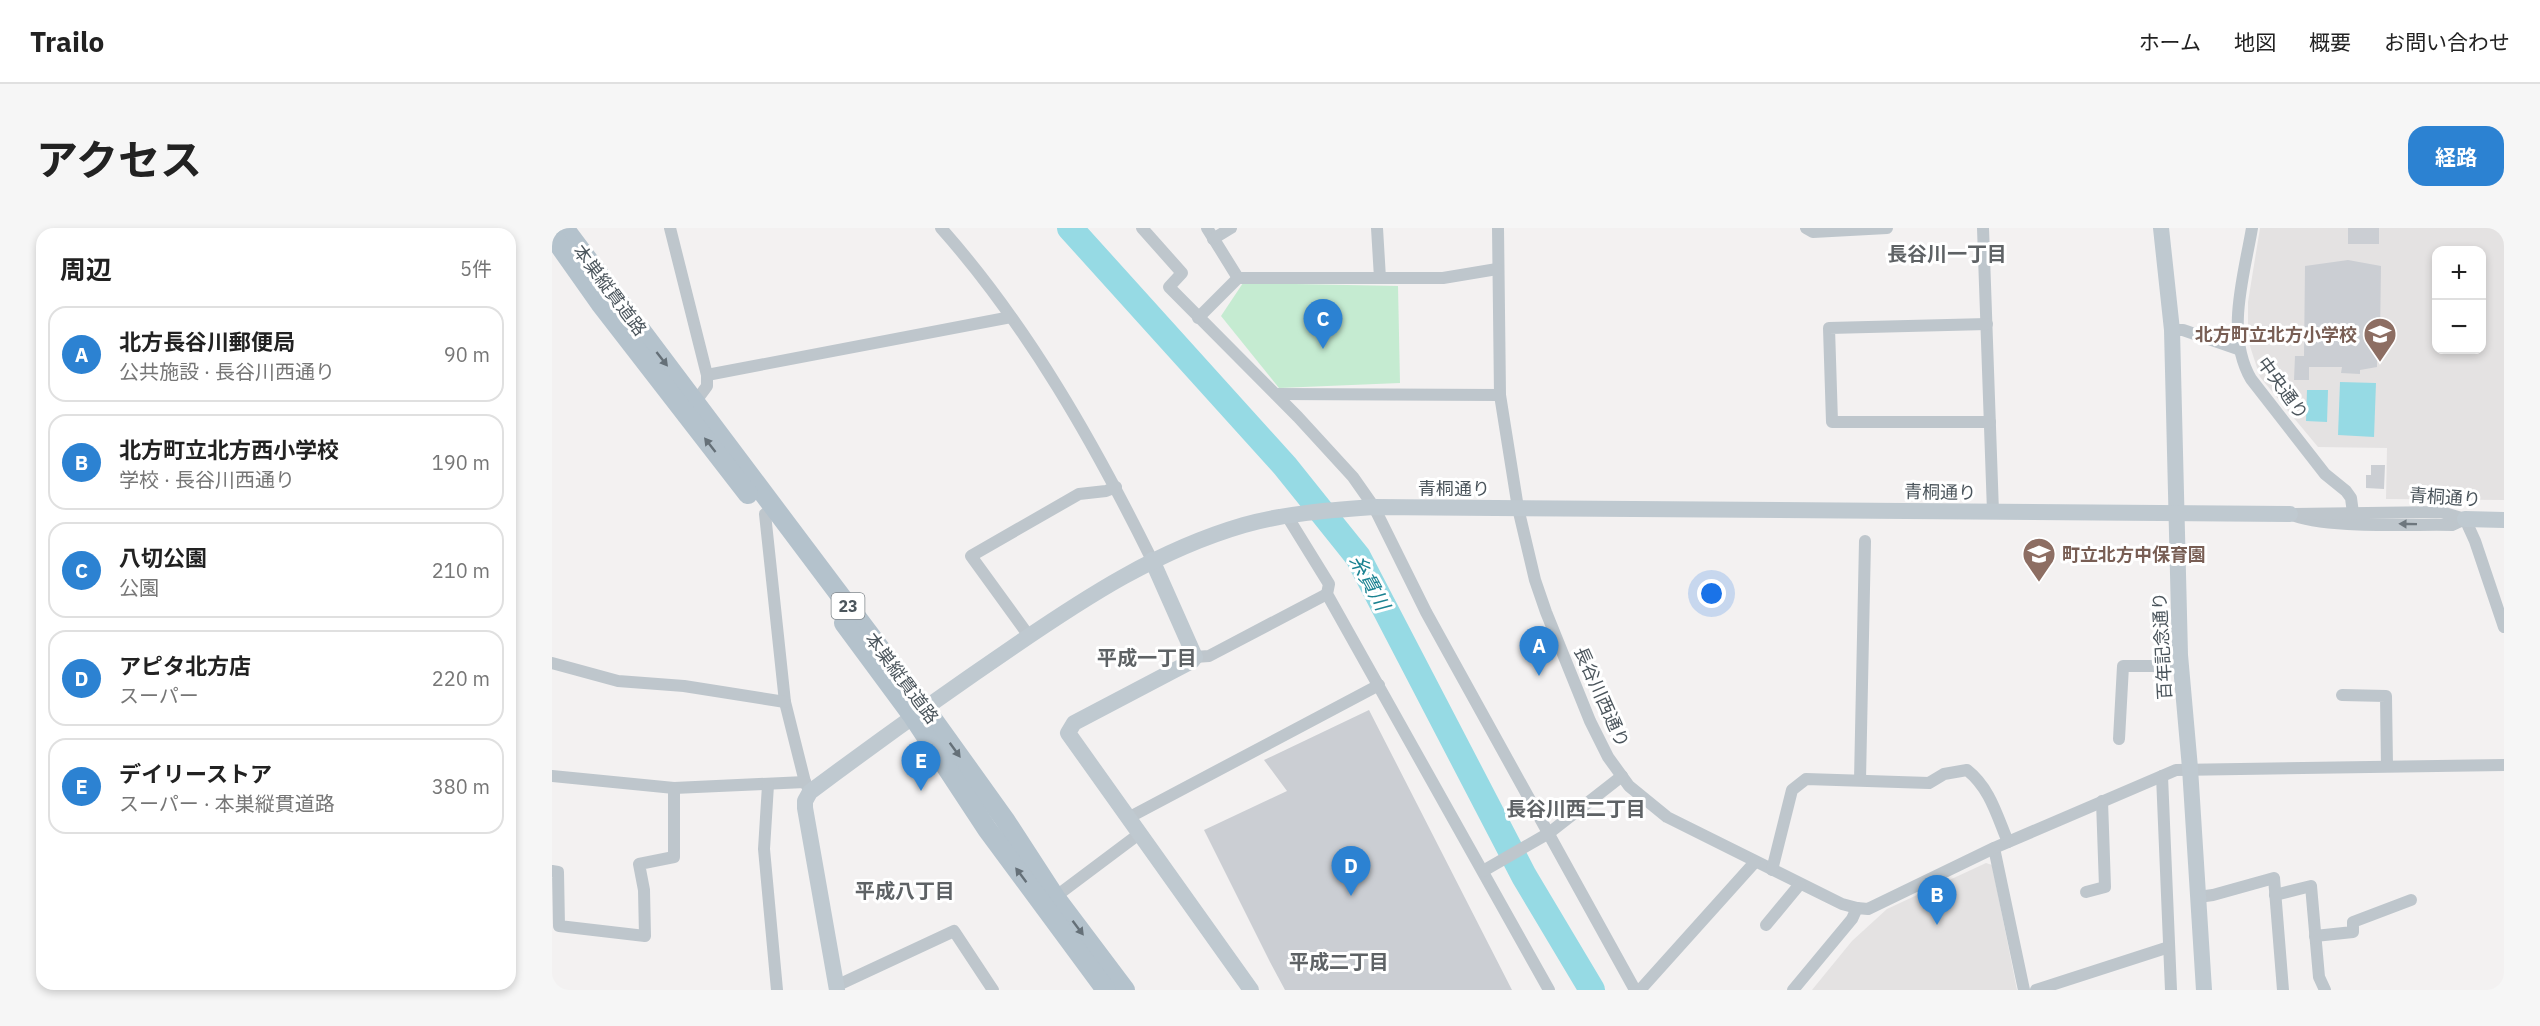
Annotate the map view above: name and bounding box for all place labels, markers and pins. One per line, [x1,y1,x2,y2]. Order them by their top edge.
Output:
pin: C [1304,300,1342,349]
school or university icon: 北方町立北方小学校 [2362,316,2398,363]
place label: 北方町立北方小学校 [2195,323,2357,346]
school or university icon: 町立北方中保育園 [2021,536,2057,583]
place label: 町立北方中保育園 [2062,543,2206,566]
pin: A [1520,626,1558,676]
pin: E [902,742,940,791]
pin: D [1332,846,1370,896]
pin: B [1918,876,1956,925]

